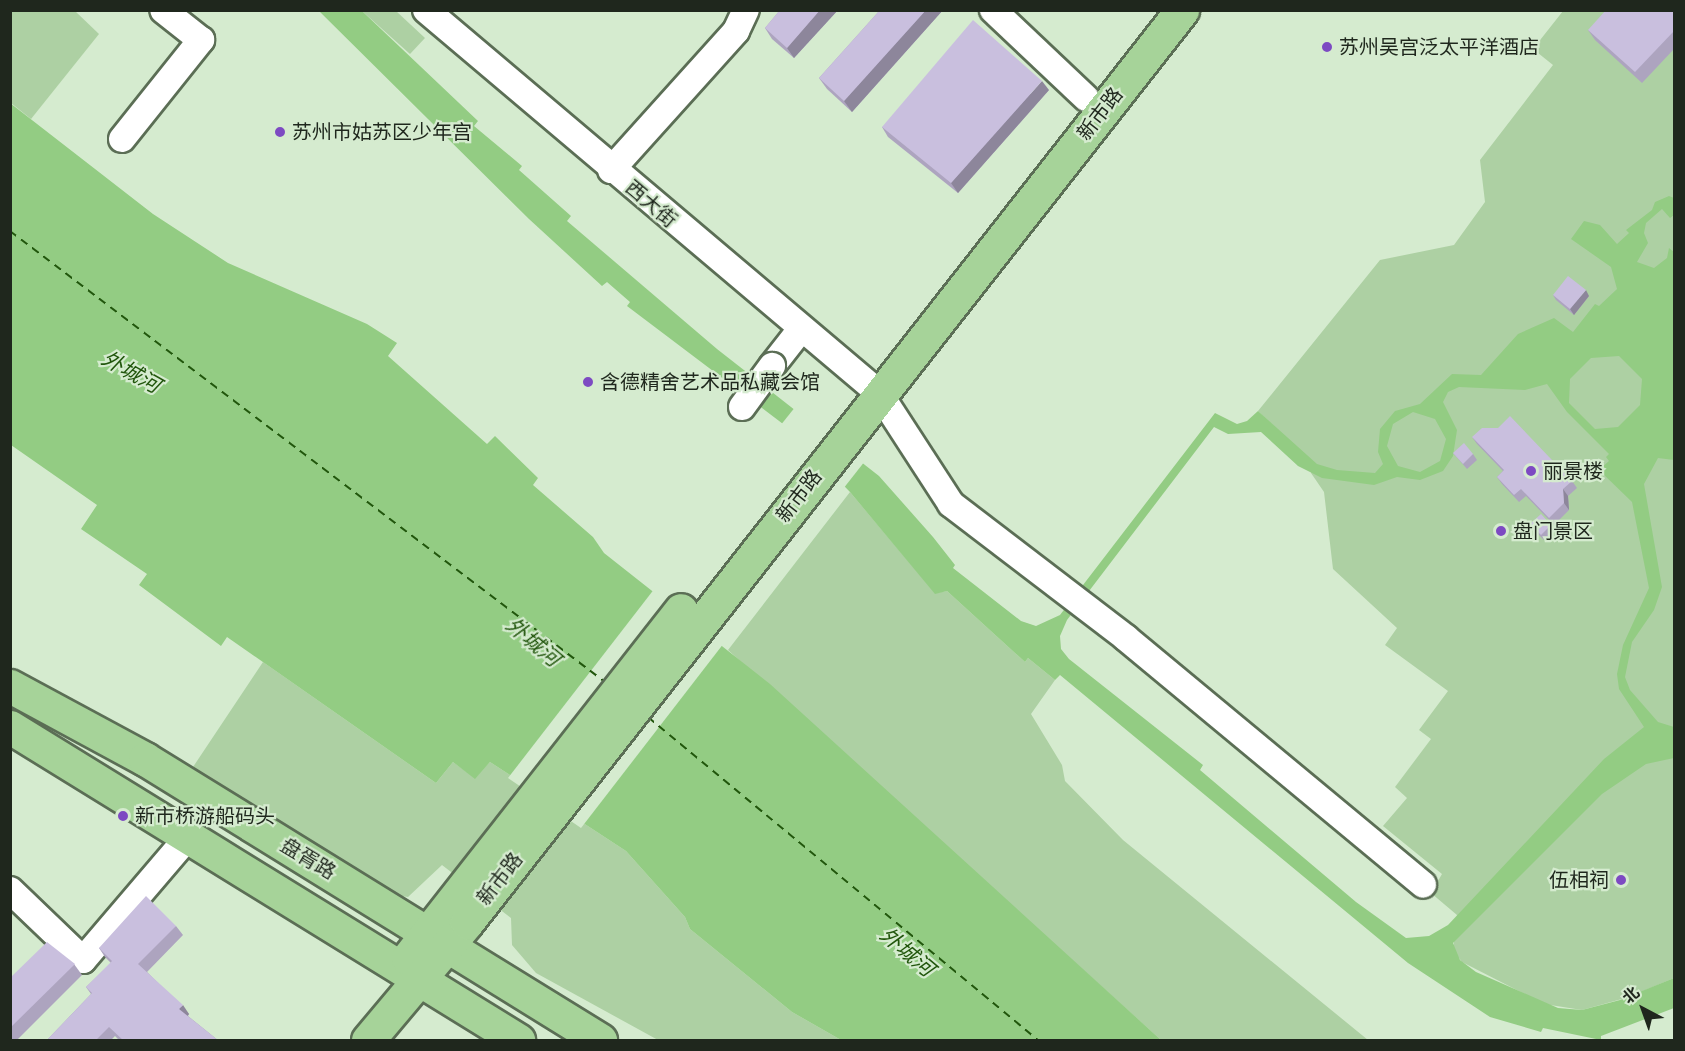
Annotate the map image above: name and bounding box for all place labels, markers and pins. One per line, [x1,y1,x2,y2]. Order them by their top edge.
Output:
place label: 苏州吴宫泛太平洋酒店 [1339,35,1539,59]
marker: 苏州吴宫泛太平洋酒店 [1320,40,1334,54]
place label: 苏州市姑苏区少年宫 [292,120,472,144]
marker: 苏州市姑苏区少年宫 [273,125,287,139]
place label: 含德精舍艺术品私藏会馆 [600,370,820,394]
marker: 含德精舍艺术品私藏会馆 [581,375,595,389]
place label: 丽景楼 [1543,459,1603,483]
marker: 丽景楼 [1524,464,1538,478]
place label: 盘门景区 [1513,519,1593,543]
marker: 盘门景区 [1494,524,1508,538]
place label: 新市桥游船码头 [135,804,275,828]
marker: 新市桥游船码头 [116,809,130,823]
place label: 伍相祠 [1549,868,1609,892]
marker: 伍相祠 [1614,873,1628,887]

